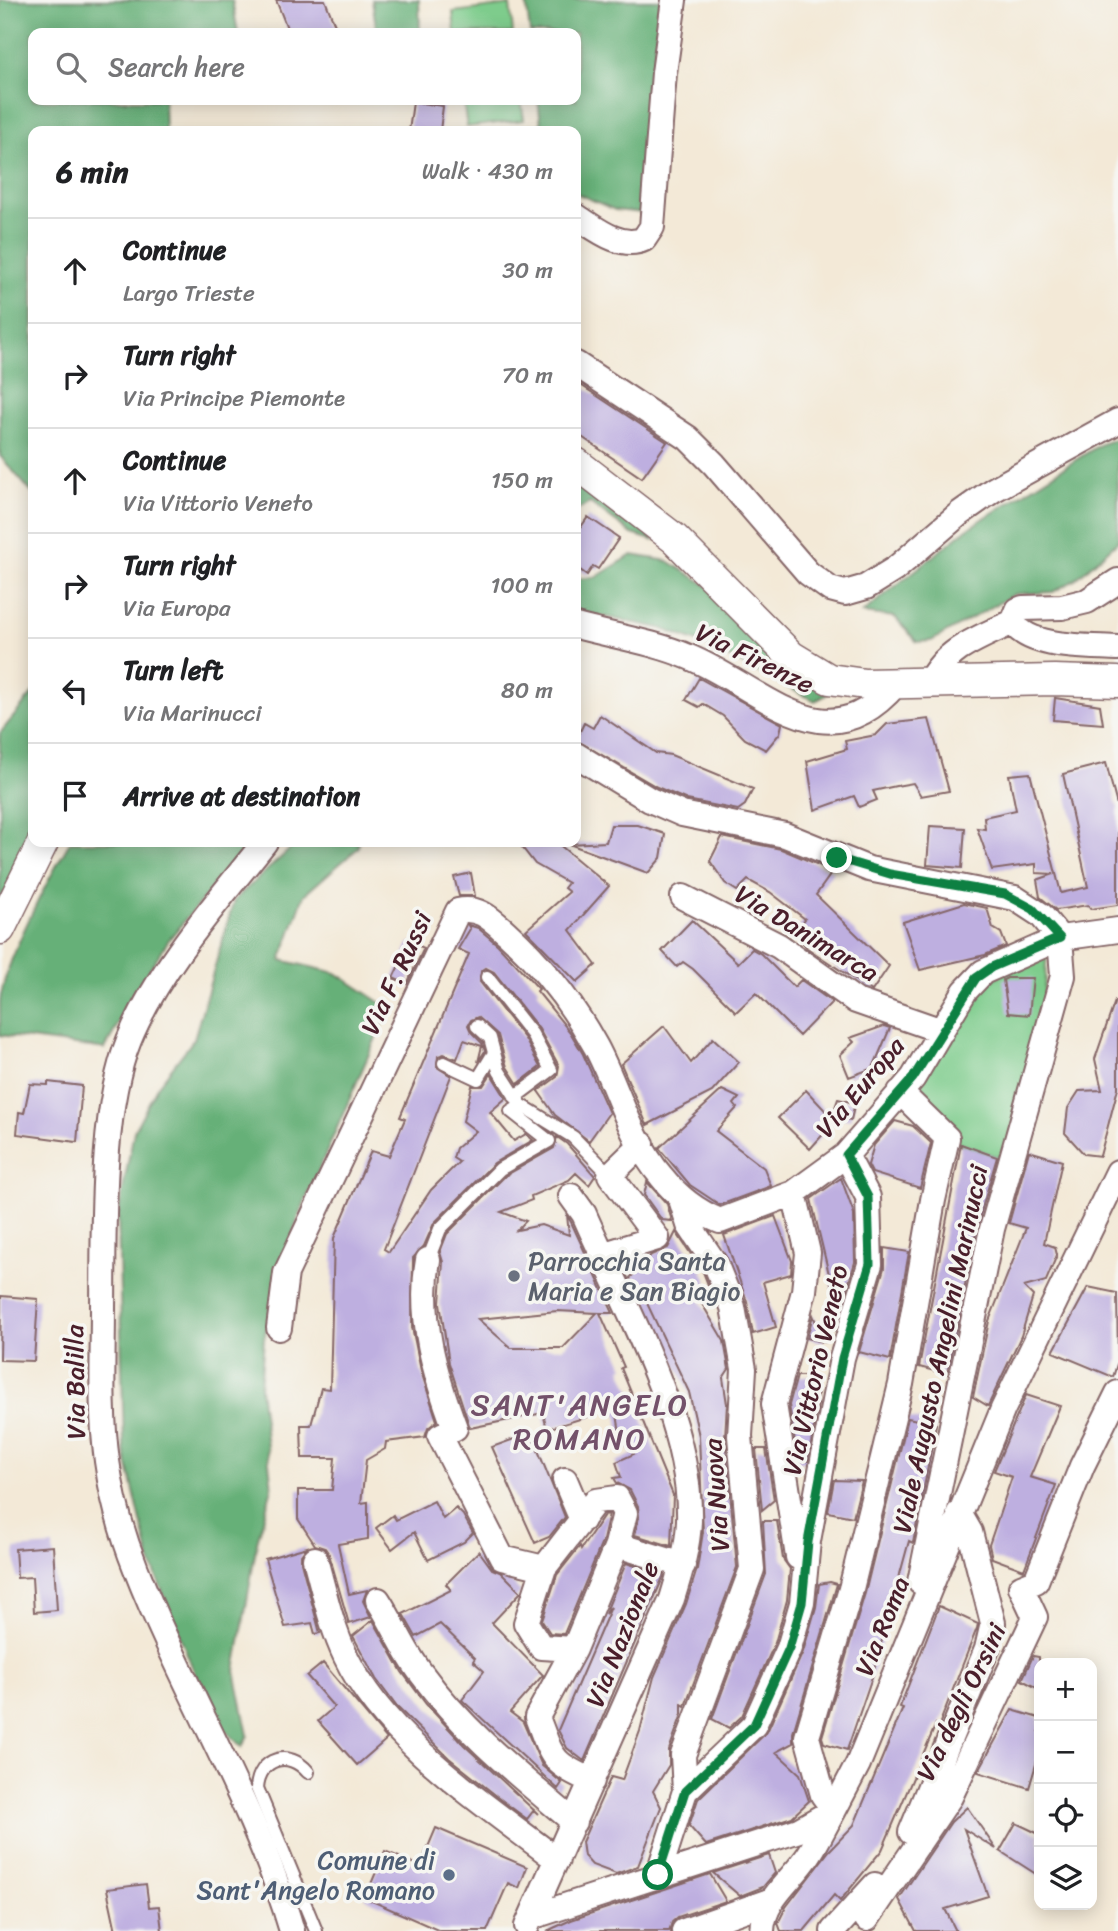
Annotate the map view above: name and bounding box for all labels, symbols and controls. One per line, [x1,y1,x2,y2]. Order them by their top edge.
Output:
search box [28,28,581,105]
text: Search here [108,44,245,90]
icon: search [52,48,90,86]
text: 6 min [56,145,128,199]
text: Walk · 430 m [422,151,553,192]
text: Continue [123,227,226,273]
text: 30 m [502,250,553,291]
icon: ahead [56,252,94,290]
text: Largo Trieste [123,273,255,314]
text: Turn right [123,332,236,378]
text: 70 m [502,355,553,396]
icon: right [56,357,94,395]
text: Via Principe Piemonte [123,378,345,419]
text: Continue [123,437,226,483]
text: 150 m [491,460,553,501]
icon: ahead [56,462,94,500]
text: Via Vittorio Veneto [123,483,313,524]
text: Turn right [123,542,236,588]
text: 100 m [490,565,553,606]
icon: right [56,567,94,605]
text: Via Europa [123,588,230,629]
street label: Via Firenze [688,609,822,707]
text: Turn left [123,647,223,693]
text: 80 m [501,670,553,711]
icon: left [56,672,94,710]
text: Via Marinucci [123,693,262,734]
text: Arrive at destination [123,773,360,819]
icon: arrive [56,777,94,815]
route end [821,842,852,873]
street label: Via Danimarca [726,872,888,994]
street label: Via F. Russi [347,903,445,1042]
street label: Via Europa [803,1025,917,1148]
street label: Viale Augusto Angelini Marinucci [878,1160,1002,1537]
place label: Parrocchia Santa Maria e San Biagio [528,1238,740,1314]
street label: Via Vittorio Veneto [768,1260,862,1480]
marker: Parrocchia Santa Maria e San Biagio [506,1268,522,1284]
street label: Via Balilla [51,1323,99,1440]
district label: SANT'ANGELO ROMANO [471,1378,689,1466]
street label: Via Nuova [689,1436,743,1553]
street label: Via Nazionale [572,1554,672,1714]
street label: Via Roma [841,1569,923,1683]
street label: Via degli Orsini [903,1614,1020,1789]
map controls [1034,1658,1097,1910]
button: + [1034,1658,1097,1721]
button: − [1034,1721,1097,1784]
button: locate [1034,1784,1097,1847]
place label: Comune di Sant'Angelo Romano [197,1837,436,1913]
button: layers [1034,1847,1097,1910]
route start [642,1859,673,1890]
marker: Comune di Sant'Angelo Romano [441,1867,457,1883]

